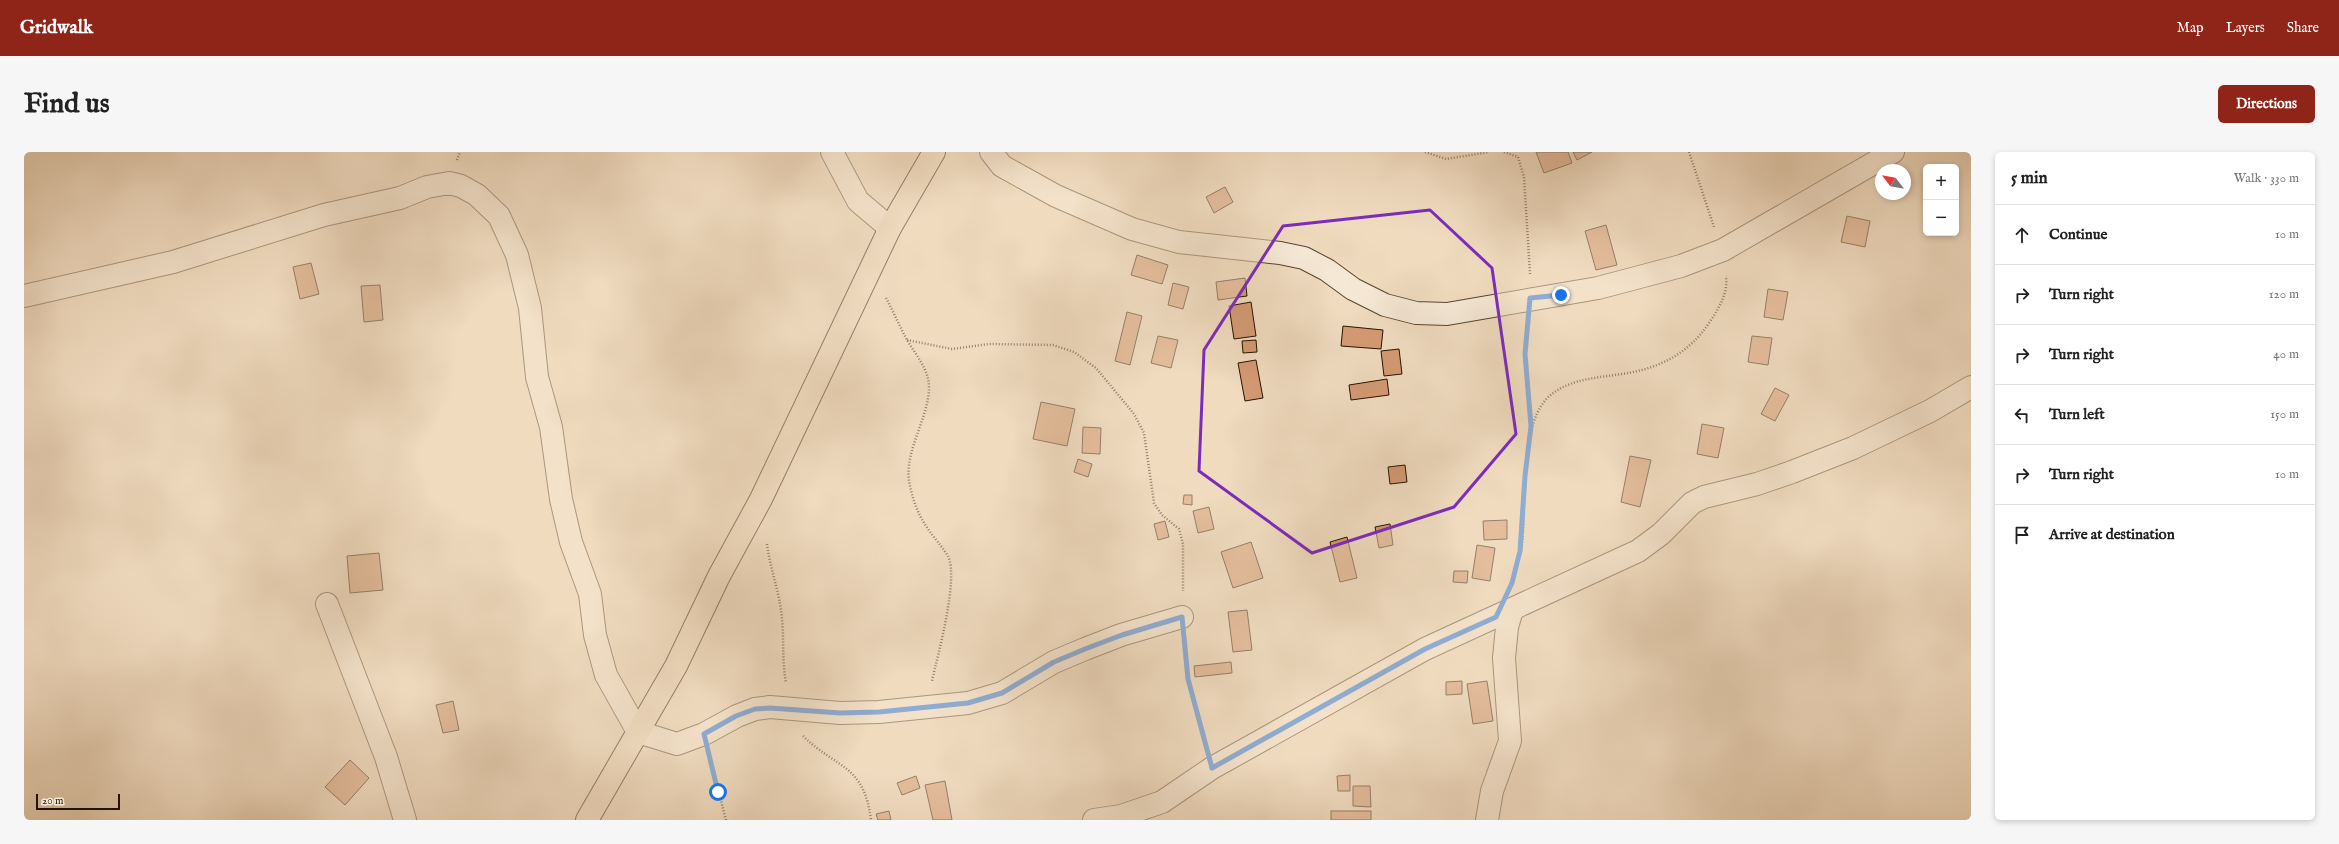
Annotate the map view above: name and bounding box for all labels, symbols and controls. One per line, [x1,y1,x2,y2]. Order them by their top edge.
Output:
text: Gridwalk [20,16,93,40]
text: Map [2177,19,2204,37]
text: Layers [2226,19,2265,37]
text: Share [2287,19,2319,37]
button: Directions [2218,85,2315,123]
text: Find us [24,87,110,122]
north arrow [1875,164,1911,200]
map controls [1923,164,1959,236]
button: + [1923,164,1959,200]
text: 5 min [2011,168,2048,189]
text: Walk · 330 m [2234,170,2299,187]
button: − [1923,200,1959,236]
icon: ahead [2011,224,2033,246]
text: Continue [2049,225,2107,244]
text: 10 m [2275,226,2299,243]
icon: right [2011,284,2033,306]
text: Turn right [2049,285,2114,304]
route end [1552,286,1570,304]
text: 120 m [2269,286,2299,303]
icon: right [2011,344,2033,366]
text: Turn right [2049,345,2114,364]
text: 40 m [2273,346,2299,363]
icon: left [2011,404,2033,426]
text: Turn left [2049,405,2105,424]
text: 150 m [2270,406,2299,423]
icon: right [2011,464,2033,486]
text: Turn right [2049,465,2114,484]
text: 10 m [2275,466,2299,483]
icon: arrive [2011,524,2033,546]
text: Arrive at destination [2049,525,2175,544]
route start [709,783,727,801]
scale bar [36,792,120,811]
text: 20 m [42,794,63,808]

